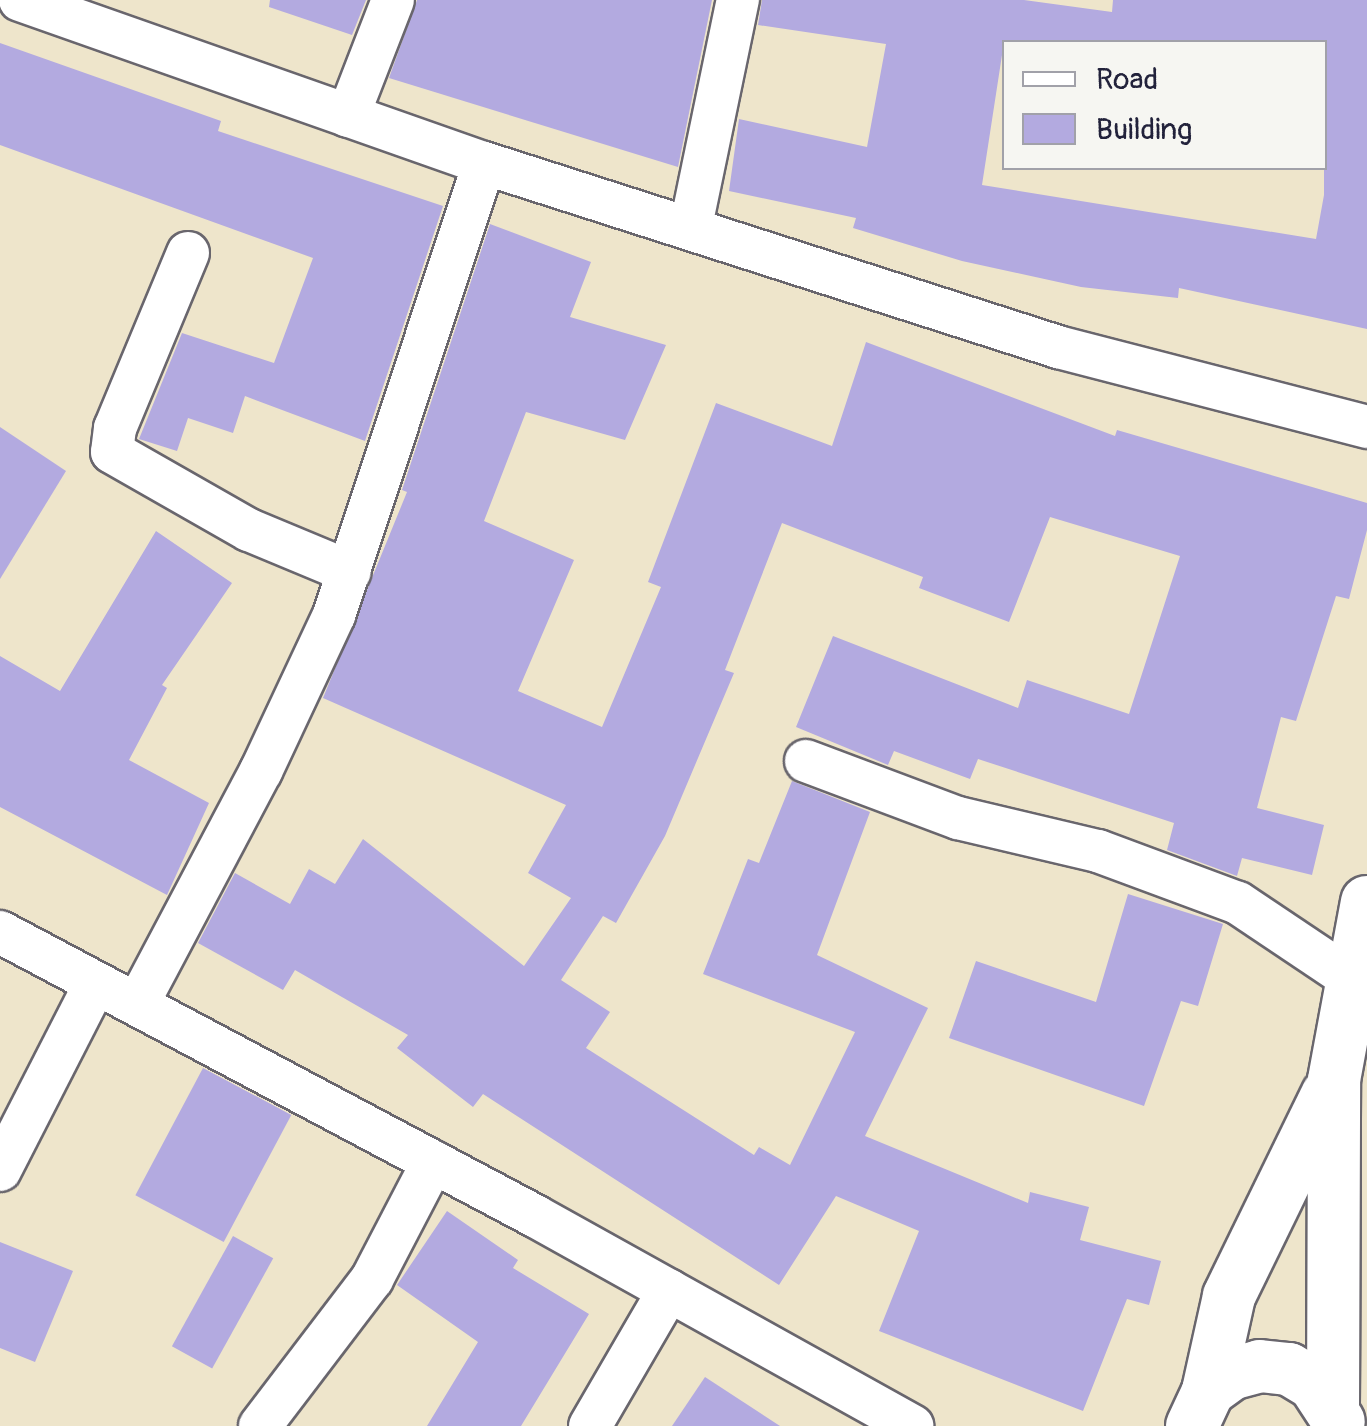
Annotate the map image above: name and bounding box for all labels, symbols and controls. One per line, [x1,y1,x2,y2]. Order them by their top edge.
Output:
legend [1002,40,1327,170]
text: Road [1096,61,1158,98]
text: Building [1096,111,1192,148]

